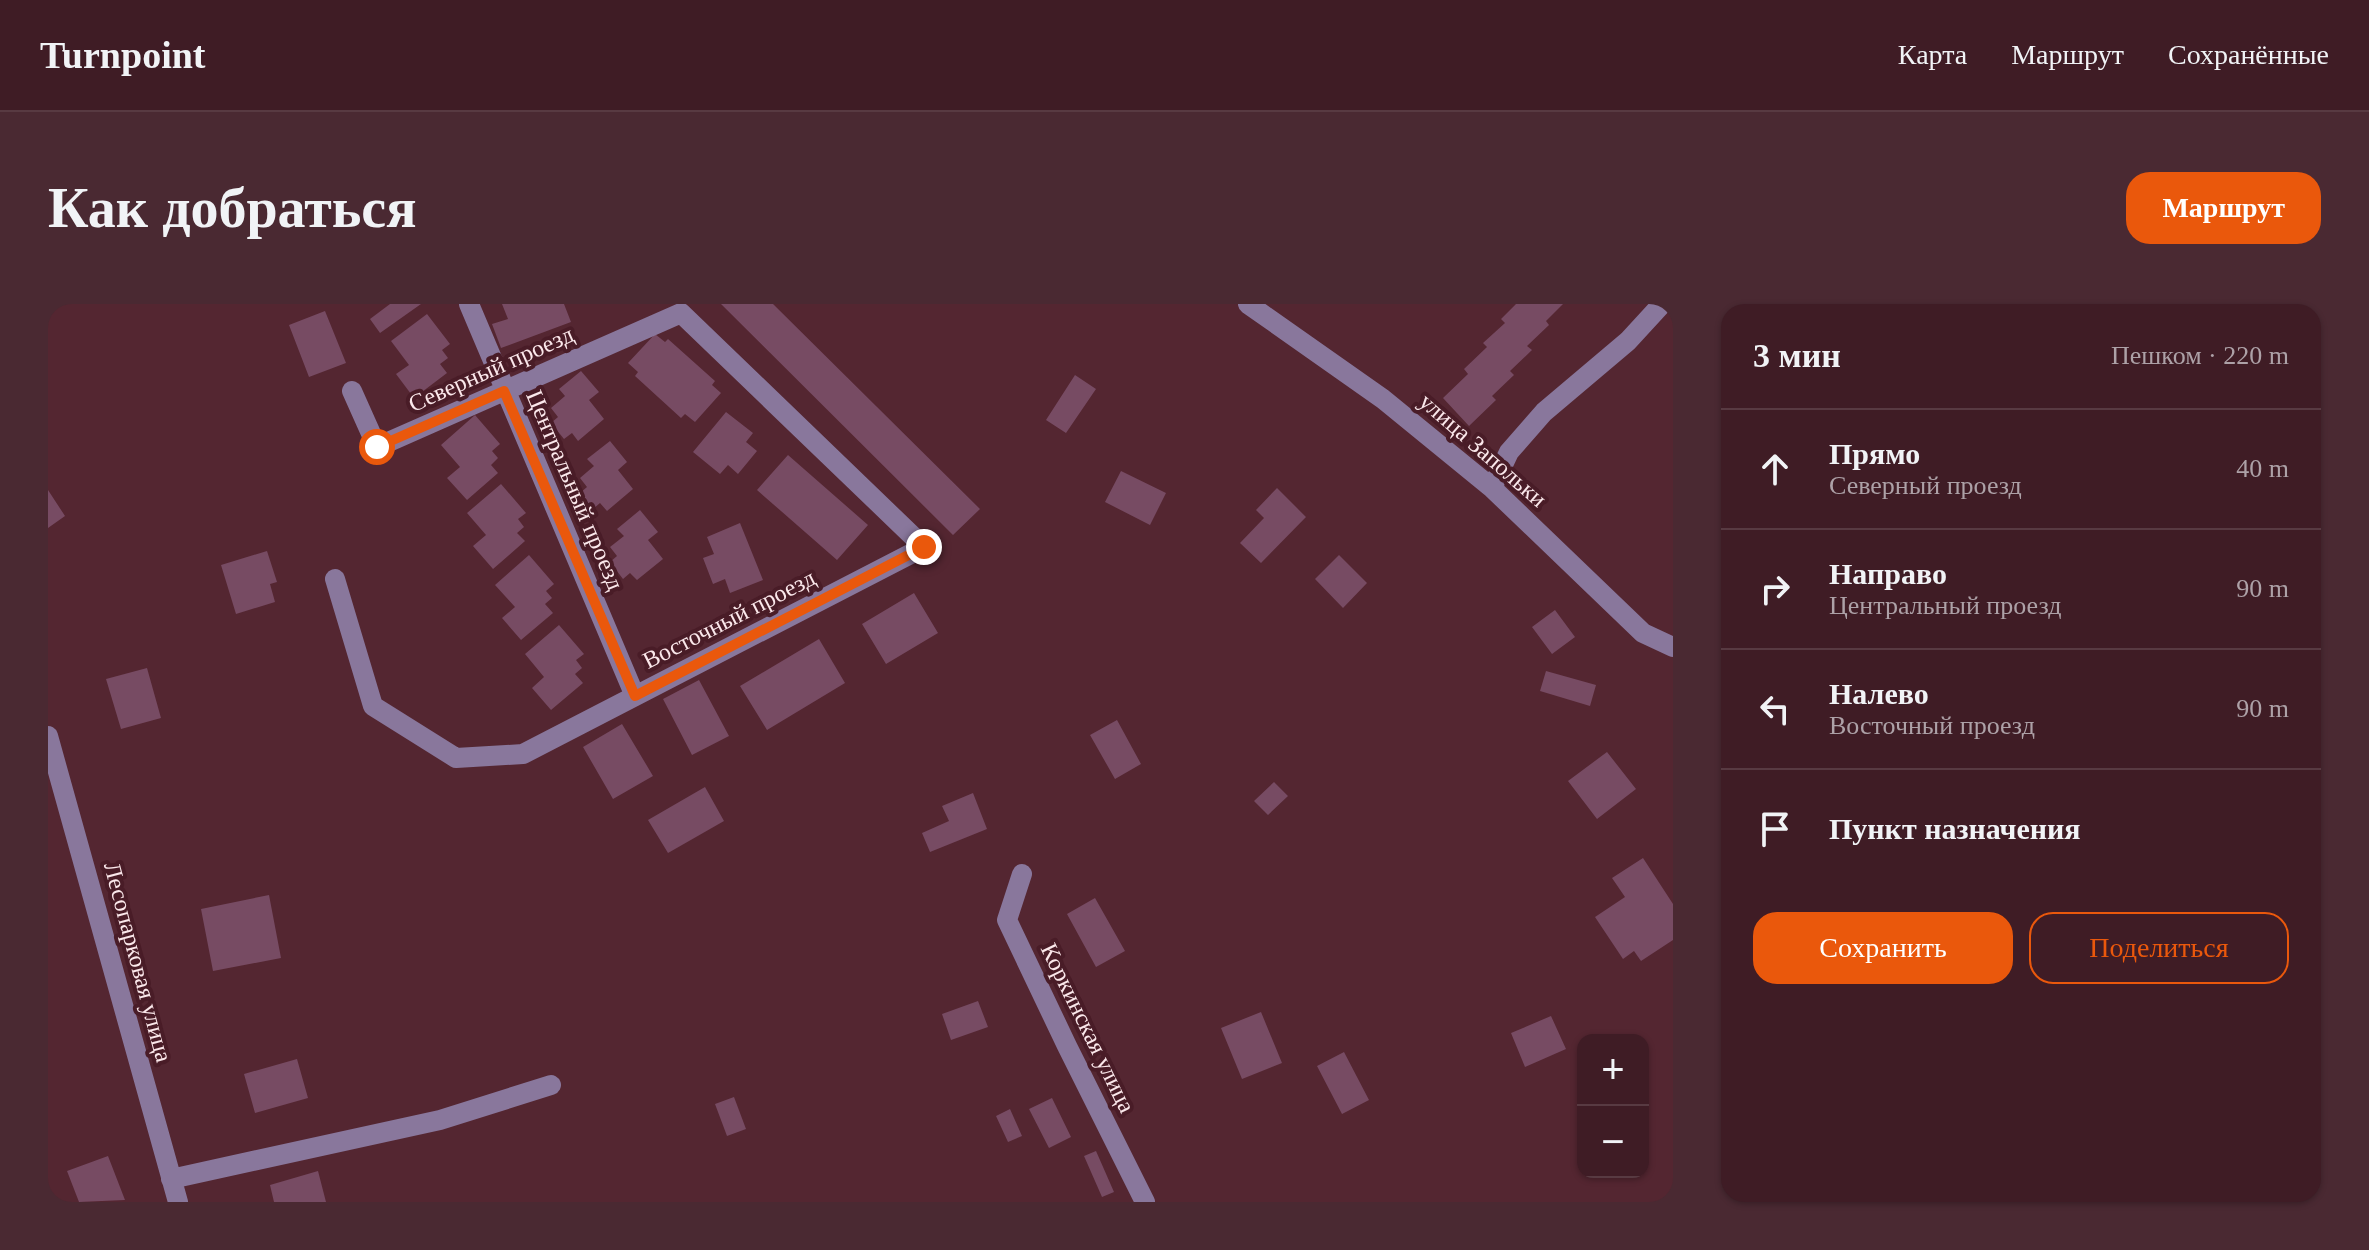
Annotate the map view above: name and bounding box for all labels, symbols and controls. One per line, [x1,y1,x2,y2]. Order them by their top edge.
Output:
text: Turnpoint [40,34,205,76]
text: Карта [1898,39,1967,70]
text: Маршрут [2011,39,2124,70]
text: Сохранённые [2168,39,2329,70]
button: Маршрут [2126,172,2321,244]
text: Как добраться [48,177,416,239]
street label: Северный проезд [404,321,578,417]
text: 3 мин [1753,337,1841,374]
text: Пешком · 220 m [2111,341,2289,370]
street label: Центральный проезд [521,386,629,594]
street label: улица Запольки [1414,388,1552,512]
route start [359,429,395,465]
text: Прямо [1829,437,1920,470]
icon: ahead [1753,447,1797,491]
text: 40 m [2236,454,2289,483]
text: Северный проезд [1829,471,2022,500]
route end [906,529,942,565]
text: Направо [1829,557,1947,590]
street label: Восточный проезд [638,564,820,674]
icon: right [1753,567,1797,611]
text: 90 m [2236,574,2289,603]
text: Центральный проезд [1829,591,2061,620]
text: Налево [1829,677,1929,710]
icon: left [1753,687,1797,731]
text: 90 m [2236,694,2289,723]
text: Восточный проезд [1829,711,2035,740]
icon: arrive [1753,807,1797,851]
text: Пункт назначения [1829,812,2081,845]
street label: Лесопарковая улица [99,859,177,1065]
button: Сохранить [1753,912,2013,984]
button: Поделиться [2029,912,2289,984]
street label: Коркинская улица [1036,939,1140,1117]
map controls [1577,1034,1649,1178]
button: + [1577,1034,1649,1106]
button: − [1577,1106,1649,1178]

